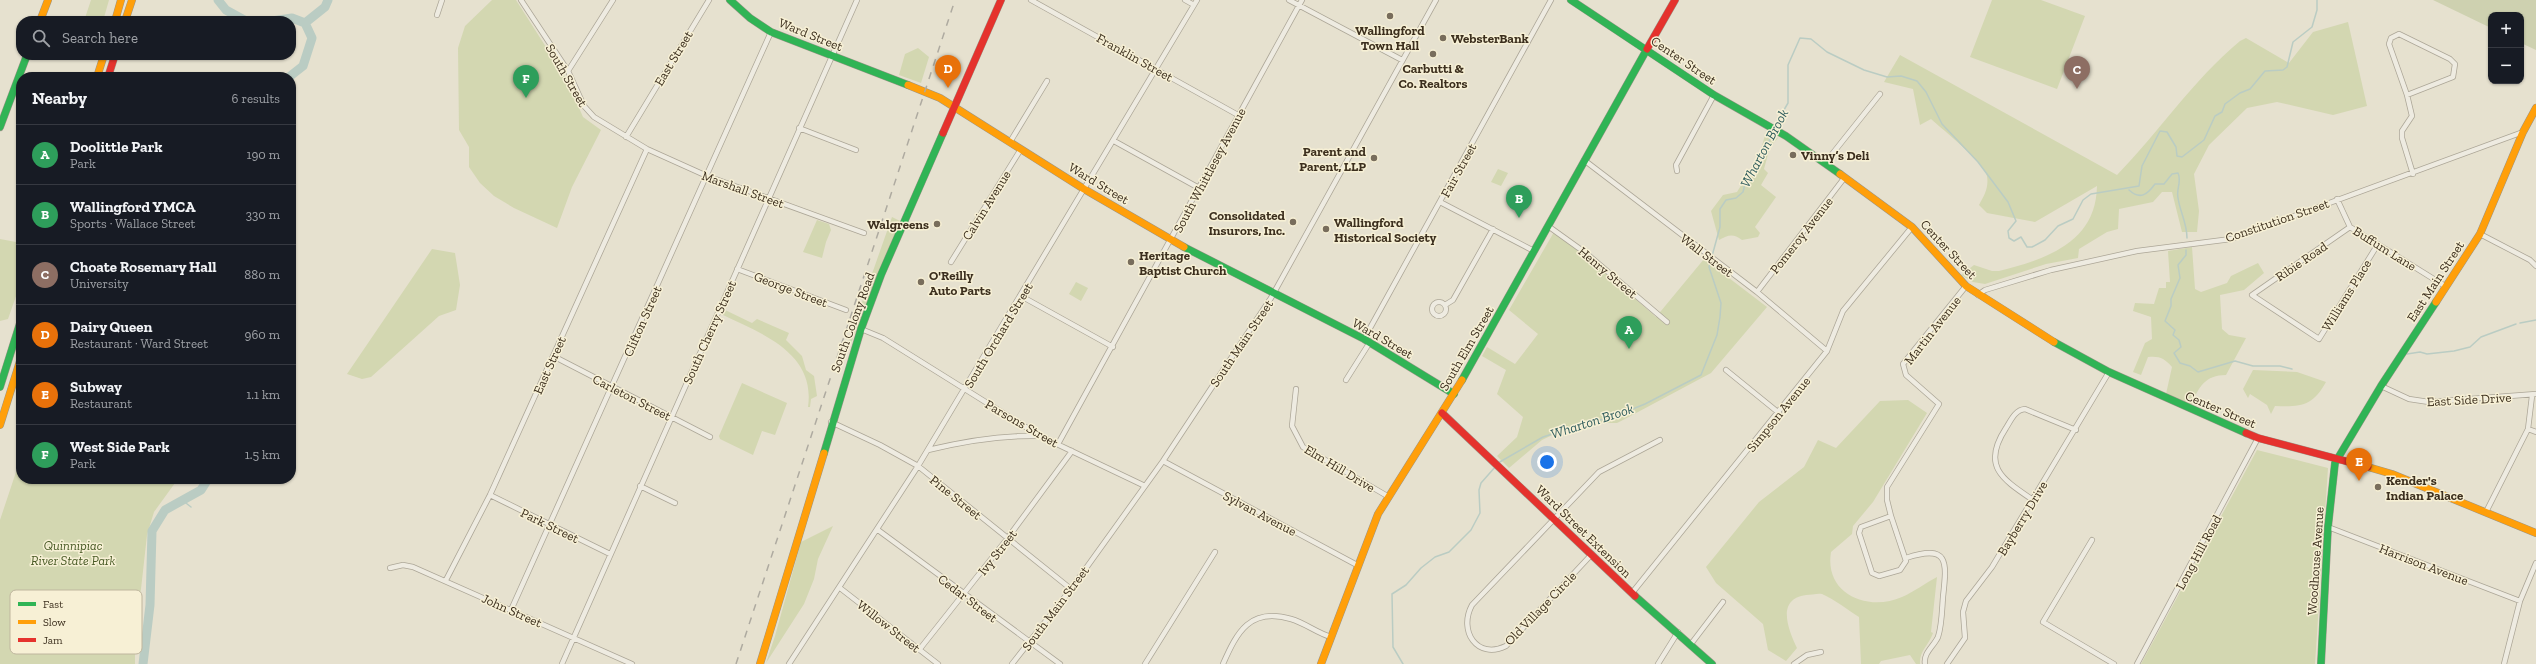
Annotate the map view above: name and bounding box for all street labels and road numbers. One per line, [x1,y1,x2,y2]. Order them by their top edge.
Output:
street label: Ward Street [777,15,845,54]
street label: East Street [651,28,696,89]
street label: Franklin Street [1094,30,1176,85]
street label: Center Street [1648,33,1719,88]
street label: South Street [543,41,591,109]
street label: South Whittlesey Avenue [1170,105,1249,235]
street label: Fair Street [1437,140,1479,200]
street label: Ward Street [1066,160,1132,207]
street label: Marshall Street [700,168,786,211]
street label: Calvin Avenue [959,168,1014,243]
street label: Pomeroy Avenue [1767,194,1836,277]
street label: Constitution Street [2223,196,2331,245]
street label: Center Street [1917,217,1980,282]
street label: Buffum Lane [2350,223,2419,274]
street label: Wall Street [1677,231,1736,280]
street label: East Main Street [2404,238,2467,324]
street label: Ribie Road [2273,239,2330,284]
street label: Henry Street [1575,243,1640,301]
street label: Williams Place [2318,257,2374,334]
street label: George Street [752,269,830,310]
street label: South Colony Road [827,270,878,374]
street label: South Cherry Street [680,278,739,386]
street label: South Orchard Street [961,280,1036,391]
street label: Clifton Street [620,283,665,359]
street label: Martin Avenue [1901,293,1964,368]
street label: South Main Street [1207,297,1276,390]
street label: South Elm Street [1436,303,1497,393]
street label: Ward Street [1350,315,1416,362]
street label: East Street [530,334,569,396]
street label: Carleton Street [590,371,674,424]
street label: Simpson Avenue [1743,374,1813,455]
street label: Center Street [2183,388,2259,431]
street label: East Side Drive [2426,390,2512,409]
street label: Parsons Street [983,396,1061,450]
street label: Elm Hill Drive [1302,442,1378,495]
street label: Pine Street [927,472,985,523]
street label: Bayberry Drive [1994,478,2051,558]
street label: Ward Street Extension [1533,482,1635,581]
street label: Sylvan Avenue [1221,488,1299,539]
street label: Park Street [518,505,582,546]
street label: Woodhouse Avenue [2304,506,2327,616]
street label: Long Hill Road [2172,512,2224,592]
street label: Ivy Street [975,526,1020,578]
street label: Harrison Avenue [2377,541,2470,588]
street label: South Main Street [1019,563,1092,653]
street label: Old Village Circle [1501,568,1579,648]
street label: Cedar Street [935,571,1000,626]
street label: John Street [479,591,544,630]
street label: Willow Street [854,597,923,656]

